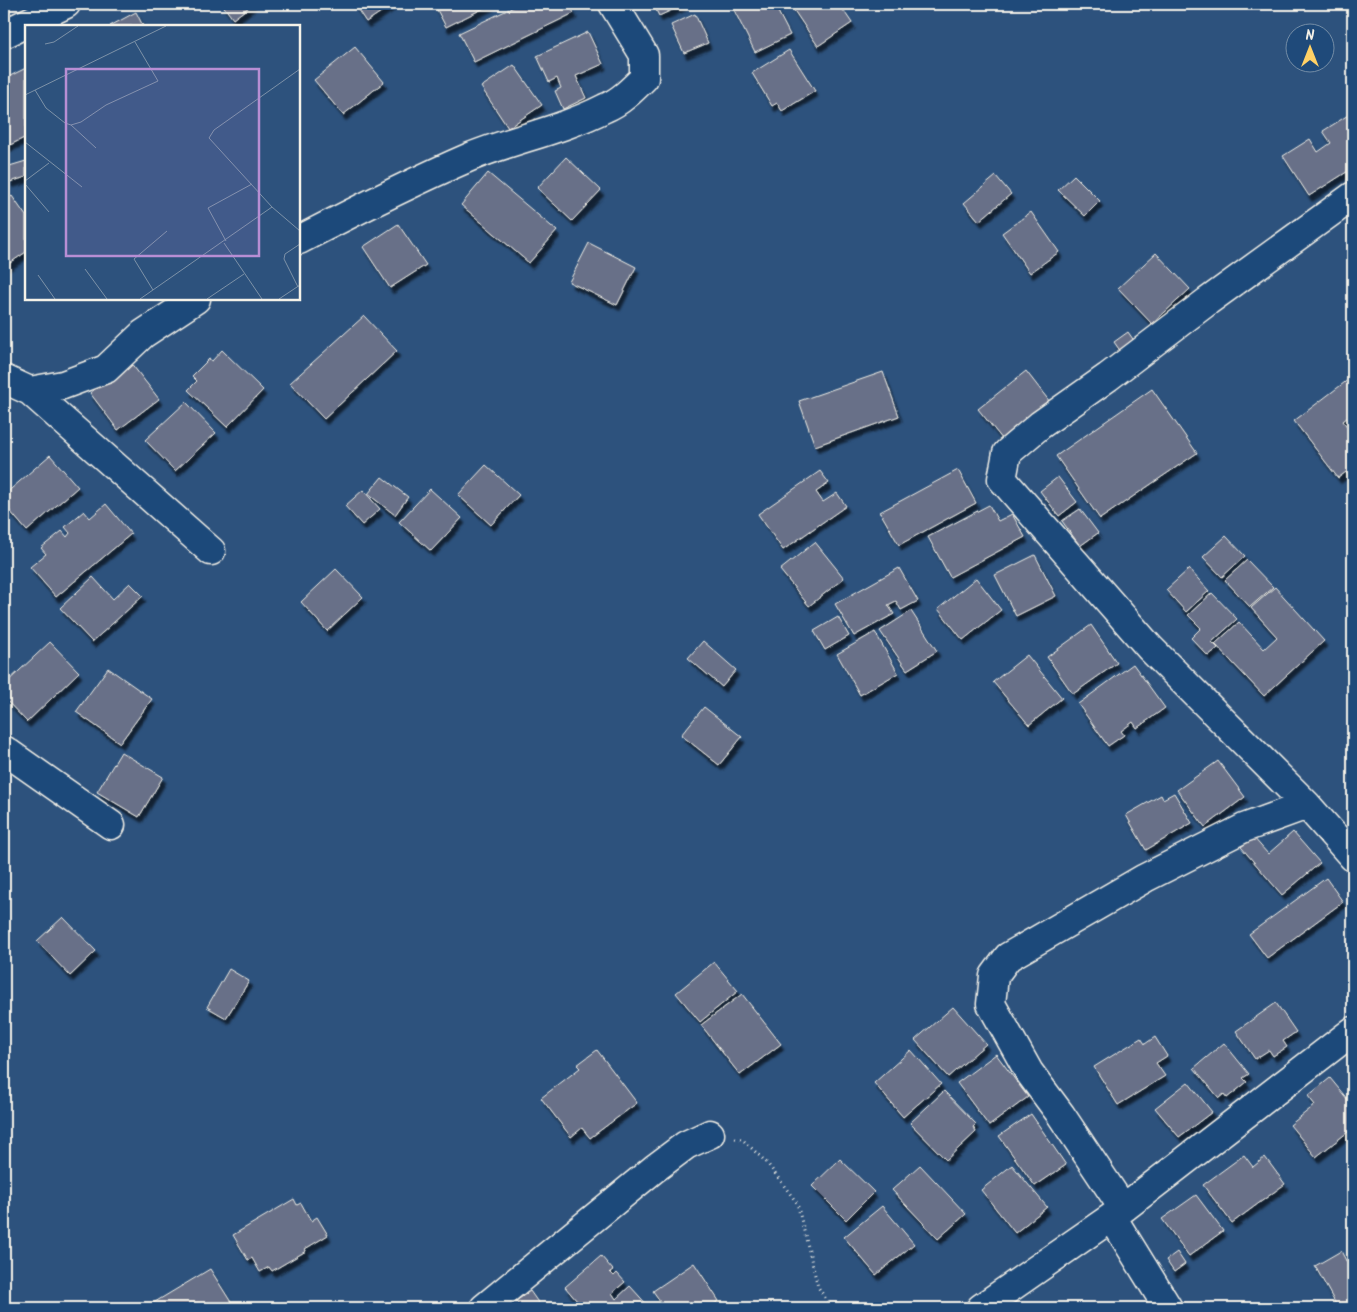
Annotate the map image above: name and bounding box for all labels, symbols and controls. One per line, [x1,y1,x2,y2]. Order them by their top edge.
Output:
north arrow [1284,22,1334,72]
inset map [25,25,300,300]
text: N [1306,25,1315,47]

